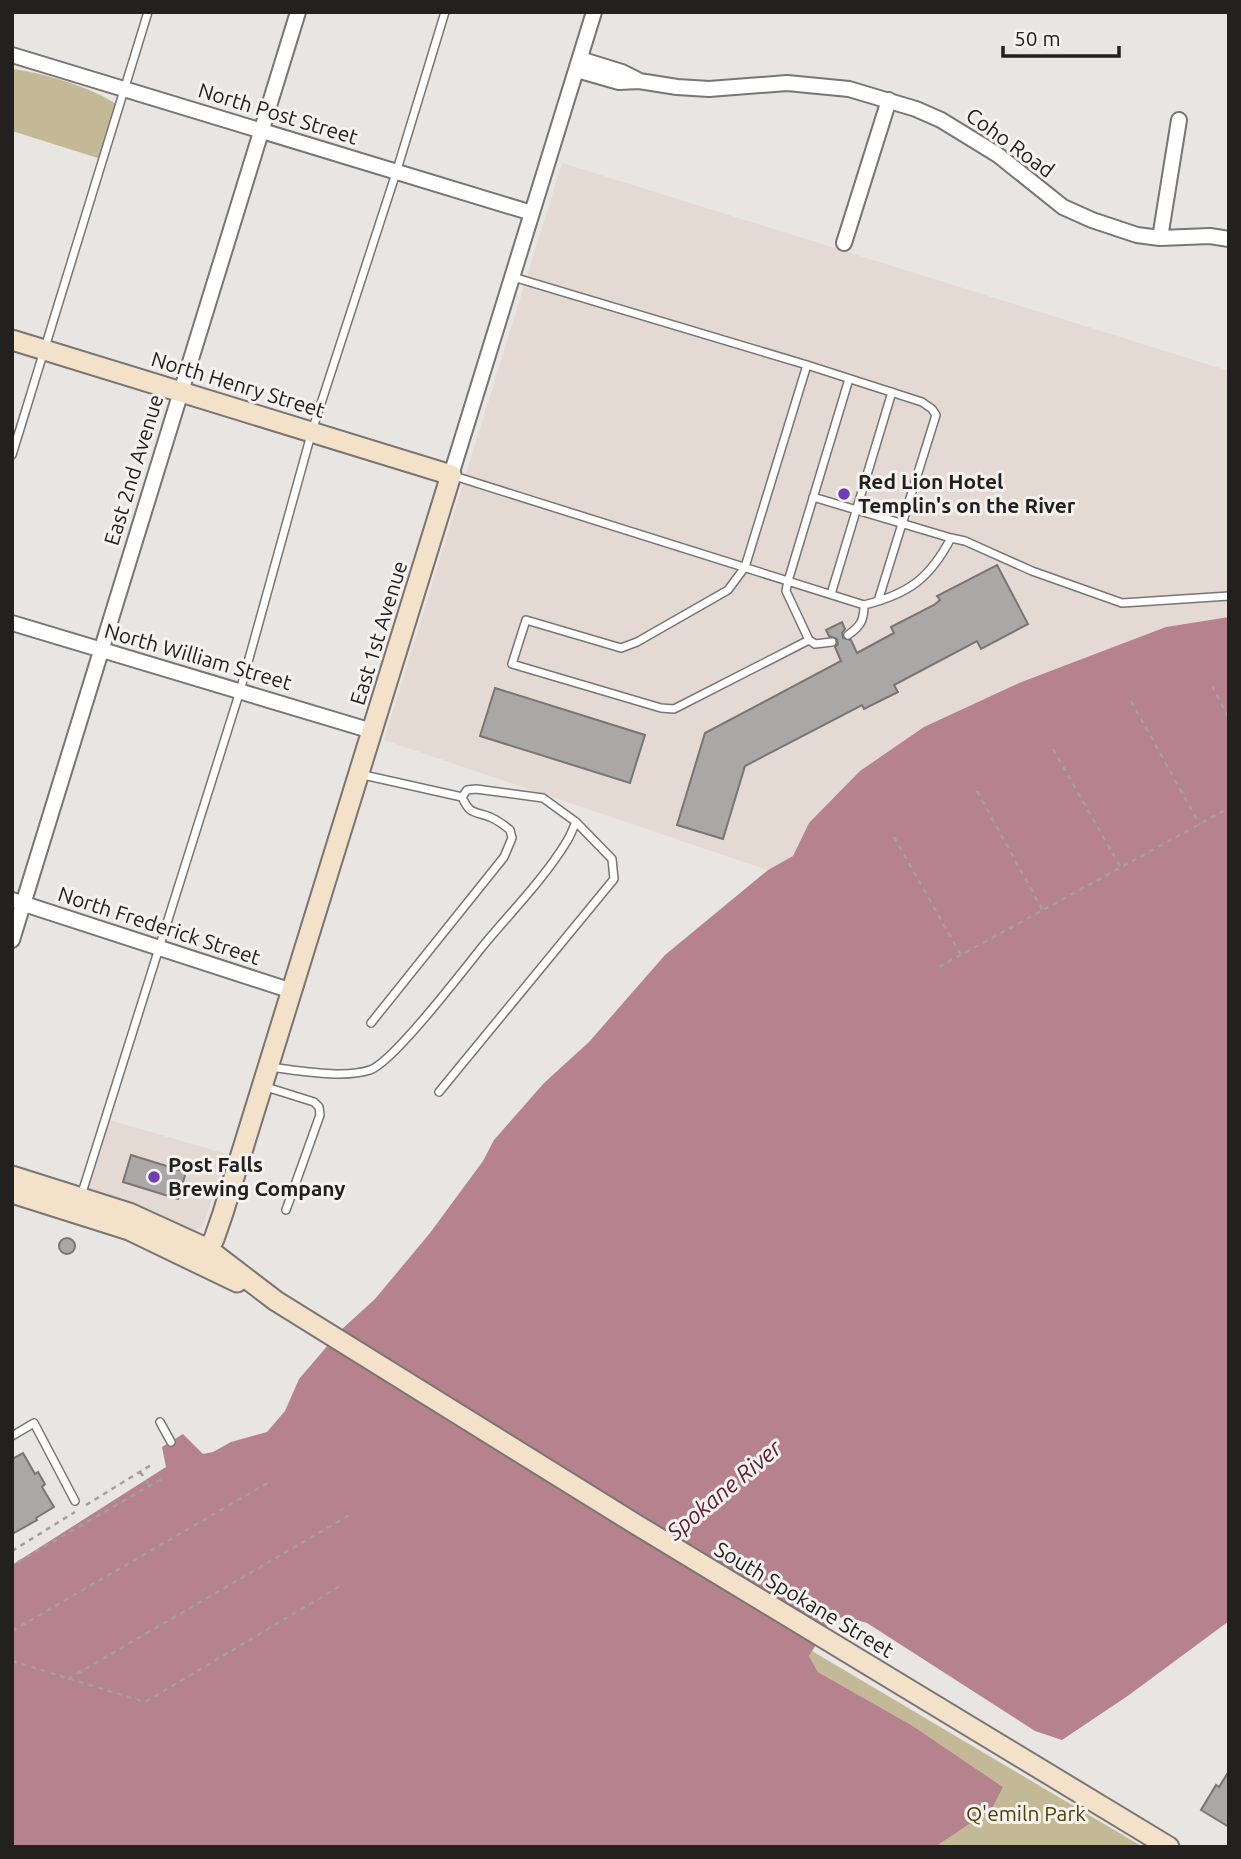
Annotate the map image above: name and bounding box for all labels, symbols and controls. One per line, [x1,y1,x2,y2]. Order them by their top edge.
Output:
scale bar [1003,14,1118,58]
text: 50 m [1014,26,1061,50]
street label: North Post Street [196,77,361,149]
street label: Coho Road [962,102,1059,182]
street label: North Henry Street [148,346,328,422]
street label: East 2nd Avenue [99,391,167,548]
place label: Red Lion Hotel Templin's on the River [858,469,1076,517]
marker: Red Lion Hotel Templin's on the River [836,486,852,502]
street label: East 1st Avenue [345,558,411,708]
street label: North William Street [102,618,295,694]
street label: North Frederick Street [55,881,263,969]
place label: Post Falls Brewing Company [168,1152,345,1200]
marker: Post Falls Brewing Company [146,1169,162,1185]
water label: Spokane River [661,1434,787,1545]
street label: South Spokane Street [711,1536,898,1662]
park label: Q'emiln Park [966,1801,1086,1825]

